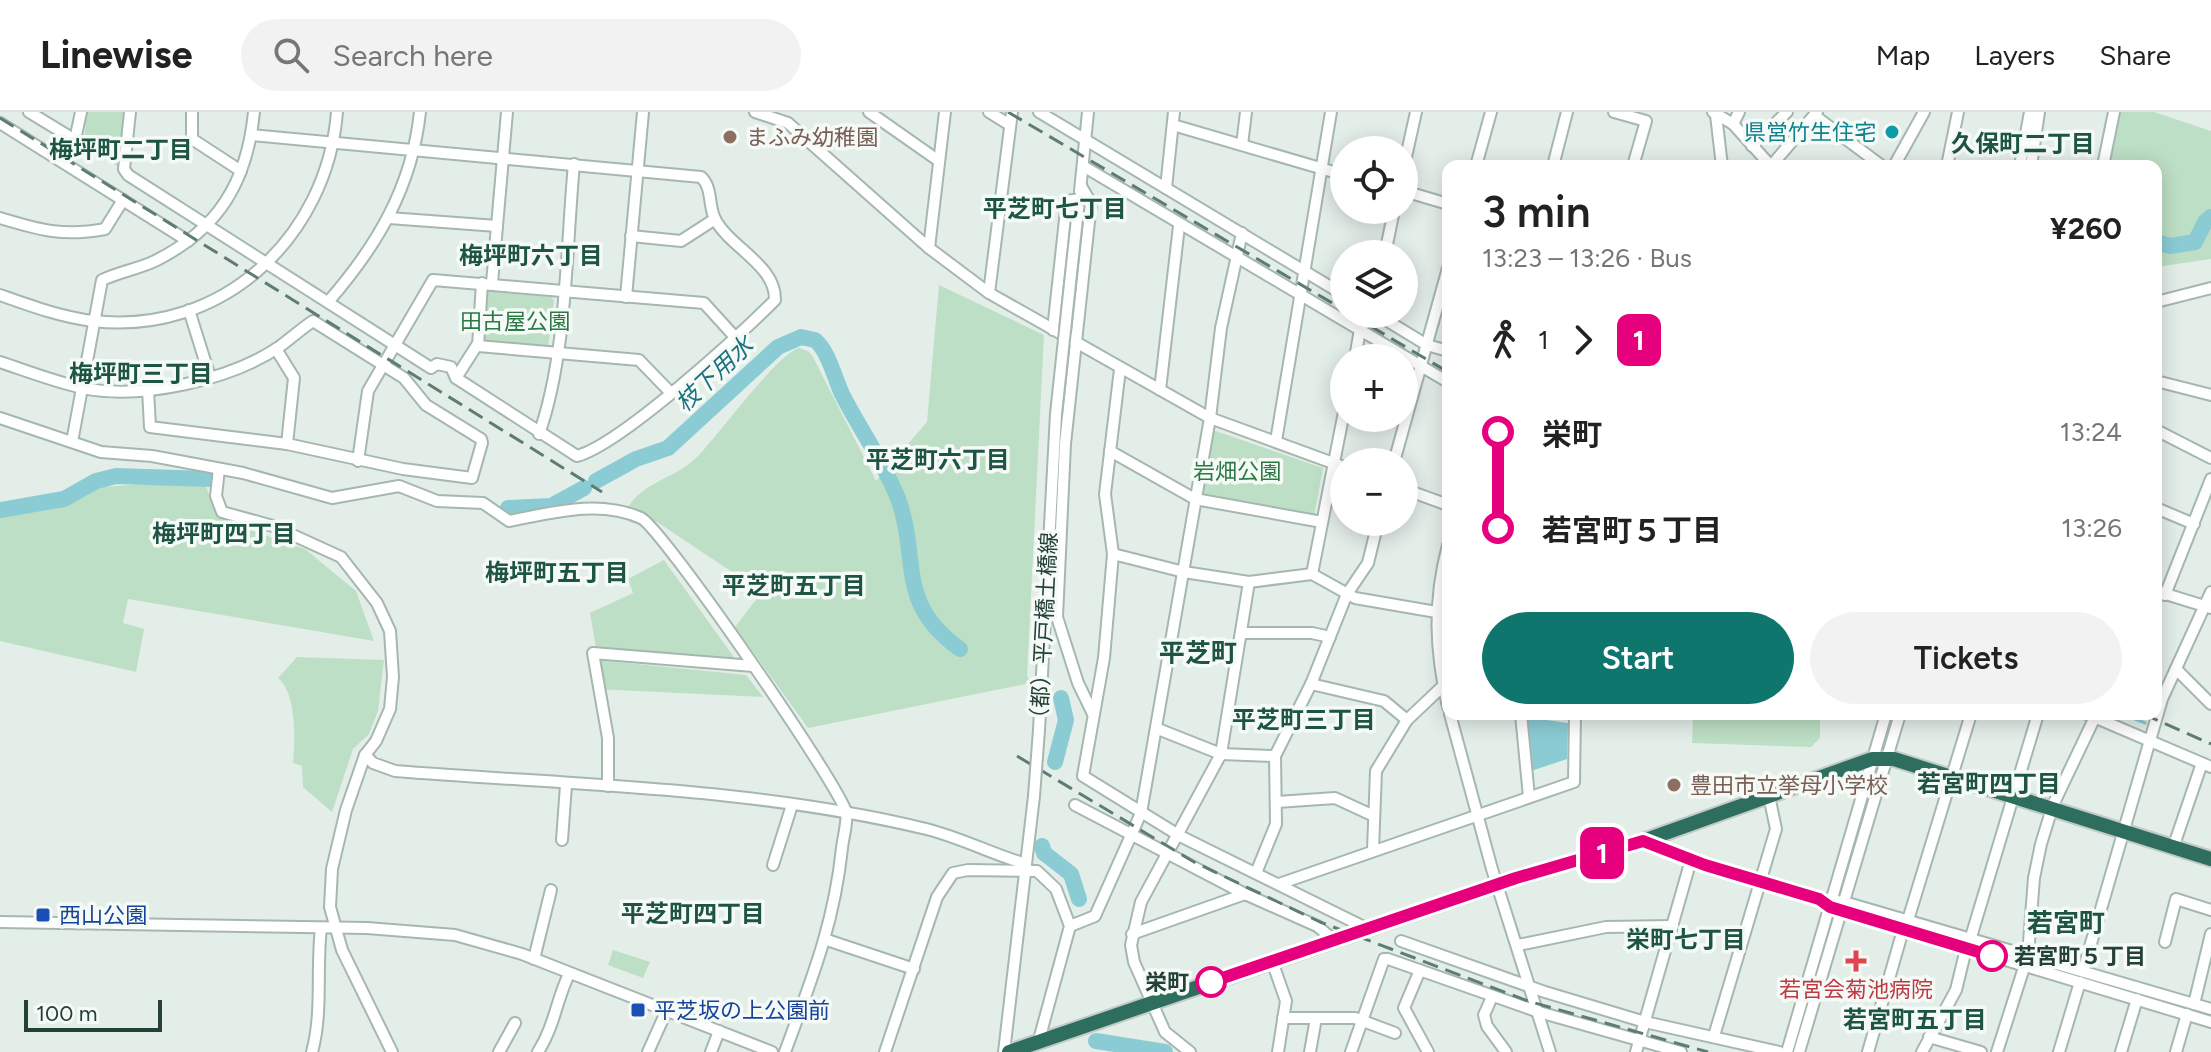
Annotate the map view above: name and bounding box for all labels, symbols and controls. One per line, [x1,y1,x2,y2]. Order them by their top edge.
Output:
search box [241,19,801,91]
text: Linewise [40,32,193,78]
icon: search [269,33,313,77]
text: Search here [333,37,493,74]
text: Map [1876,38,1930,72]
text: Layers [1974,38,2055,72]
text: Share [2099,38,2171,72]
place label: 県営竹生住宅 [1744,119,1876,146]
marker: 県営竹生住宅 [1883,123,1901,141]
place label: まふみ幼稚園 [746,124,878,151]
marker: まふみ幼稚園 [721,128,739,146]
district label: 久保町二丁目 [1951,129,2095,158]
district label: 梅坪町二丁目 [49,135,193,164]
map controls [1330,136,1418,536]
button: locate [1330,136,1418,224]
text: 3 min [1482,185,1591,238]
district label: 平芝町七丁目 [983,194,1127,223]
text: ¥260 [2050,210,2122,247]
button: layers [1330,240,1418,328]
district label: 梅坪町六丁目 [459,241,603,270]
text: 13:23 – 13:26 · Bus [1482,242,1692,274]
park label: 田古屋公園 [460,308,570,335]
icon: walk [1482,318,1526,362]
icon: forward [1561,318,1605,362]
text: 1 [1633,323,1645,357]
text: 1 [1538,324,1549,356]
water label: 枝下用水 [669,329,761,417]
button: + [1330,344,1418,432]
district label: 梅坪町三丁目 [69,359,213,388]
text: 栄町 [1542,416,1602,453]
text: 13:24 [2060,416,2122,448]
district label: 平芝町六丁目 [866,445,1010,474]
button: − [1330,448,1418,536]
park label: 岩畑公園 [1193,458,1281,485]
text: 若宮町５丁目 [1542,512,1722,549]
text: 13:26 [2061,512,2122,544]
district label: 梅坪町四丁目 [152,519,296,548]
street label: （都）平戸橋土橋線 [1025,531,1063,731]
district label: 梅坪町五丁目 [485,558,629,587]
district label: 平芝町五丁目 [722,571,866,600]
button: Start [1482,612,1794,704]
button: Tickets [1810,612,2122,704]
district label: 平芝町 [1159,637,1237,669]
district label: 平芝町三丁目 [1232,705,1376,734]
district label: 若宮町四丁目 [1917,769,2061,798]
place label: 豊田市立挙母小学校 [1690,772,1888,799]
marker: 豊田市立挙母小学校 [1665,776,1683,794]
line badge: 1 [1576,827,1628,879]
text: 1 [1596,836,1608,870]
district label: 平芝町四丁目 [621,899,765,928]
place label: 西山公園 [59,902,147,929]
marker: 西山公園 [34,906,52,924]
district label: 若宮町 [2027,907,2105,939]
district label: 栄町七丁目 [1626,925,1746,954]
marker: 若宮町５丁目 [1977,941,2007,971]
place label: 若宮町５丁目 [2014,943,2146,970]
marker: 若宮会菊池病院 [1845,950,1867,972]
marker: 栄町 [1196,967,1226,997]
place label: 栄町 [1145,969,1189,996]
place label: 若宮会菊池病院 [1779,976,1933,1003]
scale bar [24,996,162,1032]
place label: 平芝坂の上公園前 [654,997,830,1024]
text: 100 m [36,1000,97,1027]
marker: 平芝坂の上公園前 [629,1001,647,1019]
district label: 若宮町五丁目 [1843,1005,1987,1034]

